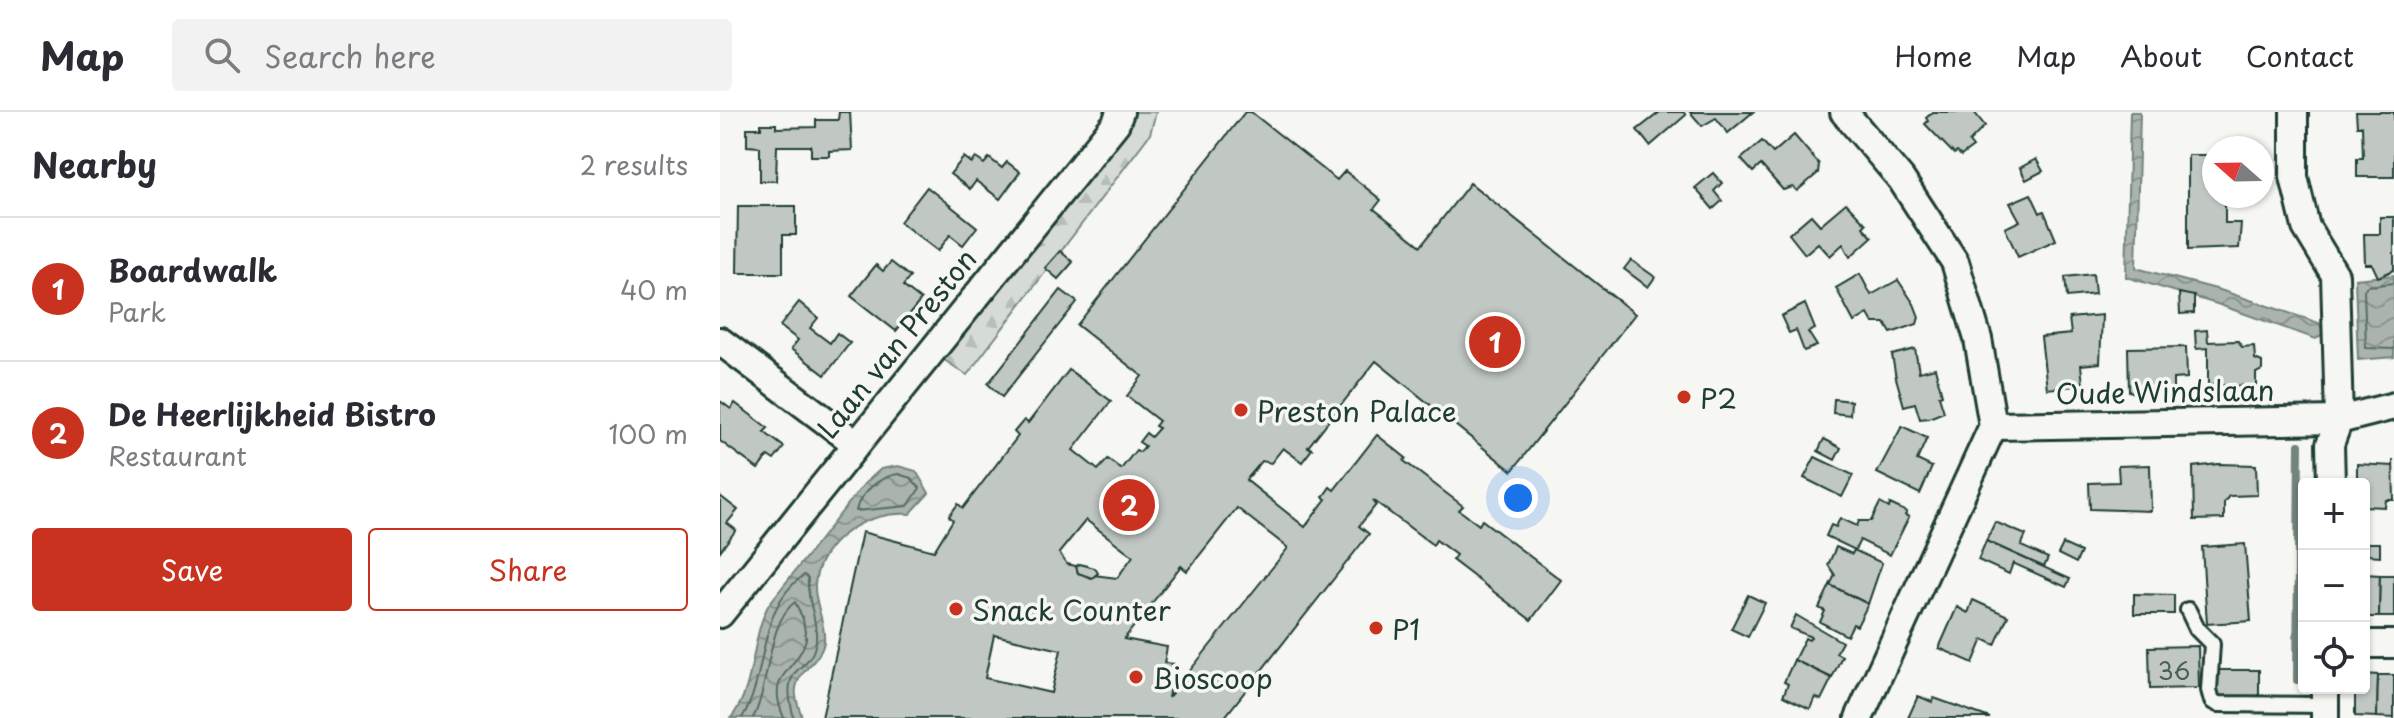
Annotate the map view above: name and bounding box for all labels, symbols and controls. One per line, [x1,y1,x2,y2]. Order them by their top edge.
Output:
search box [172,19,732,91]
text: Map [40,27,124,84]
icon: search [200,33,244,77]
text: Search here [264,33,436,78]
text: Home [1894,34,1972,77]
text: Map [2016,34,2076,77]
text: About [2120,34,2202,77]
text: Contact [2246,34,2354,77]
north arrow [2202,136,2274,208]
text: Nearby [32,138,157,190]
text: 2 results [580,145,688,184]
street label: Laan van Preston [806,239,986,447]
text: Boardwalk [108,247,277,292]
text: 1 [52,270,64,309]
text: 40 m [620,270,688,309]
text: Park [108,292,166,331]
pin: 1 [1469,312,1521,372]
street label: Oude Windslaan [2055,368,2275,414]
place label: P2 [1700,376,1737,419]
marker: P2 [1675,388,1693,406]
place label: Preston Palace [1257,389,1457,432]
text: De Heerlijkheid Bistro [108,391,436,436]
marker: Preston Palace [1232,401,1250,419]
text: 2 [49,414,67,453]
text: 100 m [608,414,688,453]
text: Restaurant [108,436,247,475]
pin: 2 [1103,475,1155,535]
your location [1498,478,1538,518]
map controls [2298,478,2370,694]
button: + [2298,478,2370,550]
button: Save [32,528,352,611]
button: Share [368,528,688,611]
button: − [2298,550,2370,622]
place label: Snack Counter [972,588,1171,631]
marker: Snack Counter [947,600,965,618]
place label: P1 [1392,607,1420,650]
marker: P1 [1367,619,1385,637]
button: locate [2298,622,2370,694]
house number: 36 [2158,652,2190,688]
place label: Bioscoop [1152,656,1273,699]
marker: Bioscoop [1127,668,1145,686]

